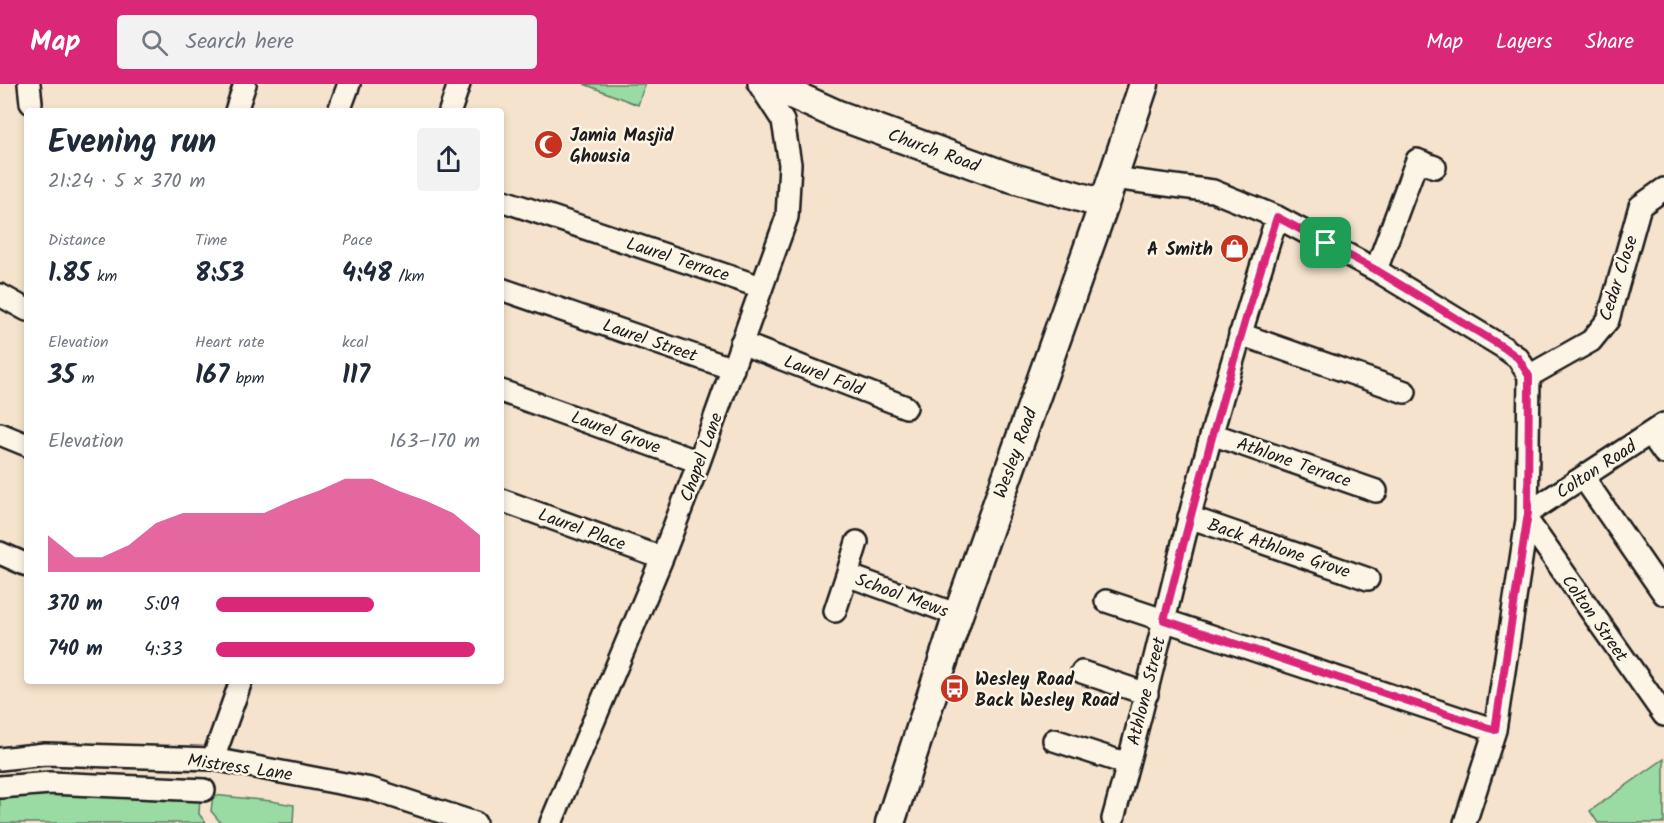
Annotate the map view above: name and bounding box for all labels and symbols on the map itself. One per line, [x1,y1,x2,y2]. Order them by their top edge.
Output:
street label: Church Road [883,121,985,182]
place label: Jamia Masjid Ghousia [570,122,674,172]
mosque icon: Jamia Masjid Ghousia [533,129,565,161]
pin [1300,217,1351,268]
street label: Laurel Terrace [622,230,733,291]
street label: Cedar Close [1592,232,1647,325]
shop icon: A Smith [1218,233,1250,265]
place label: A Smith [1147,236,1213,265]
street label: Laurel Street [598,312,702,371]
street label: Laurel Fold [779,348,869,405]
street label: Wesley Road [987,403,1046,503]
street label: Laurel Grove [567,404,664,463]
street label: Chapel Lane [673,409,732,506]
street label: Athlone Terrace [1232,430,1355,497]
street label: Colton Road [1551,433,1644,507]
street label: Laurel Place [534,501,629,560]
street label: Back Athlone Grove [1203,511,1354,587]
street label: School Mews [851,566,952,627]
street label: Colton Street [1553,569,1635,669]
street label: Athlone Street [1120,633,1175,749]
place label: Wesley Road Back Wesley Road [975,666,1119,716]
bus stop icon: Wesley Road Back Wesley Road [938,673,970,705]
street label: Mistress Lane [185,747,294,790]

